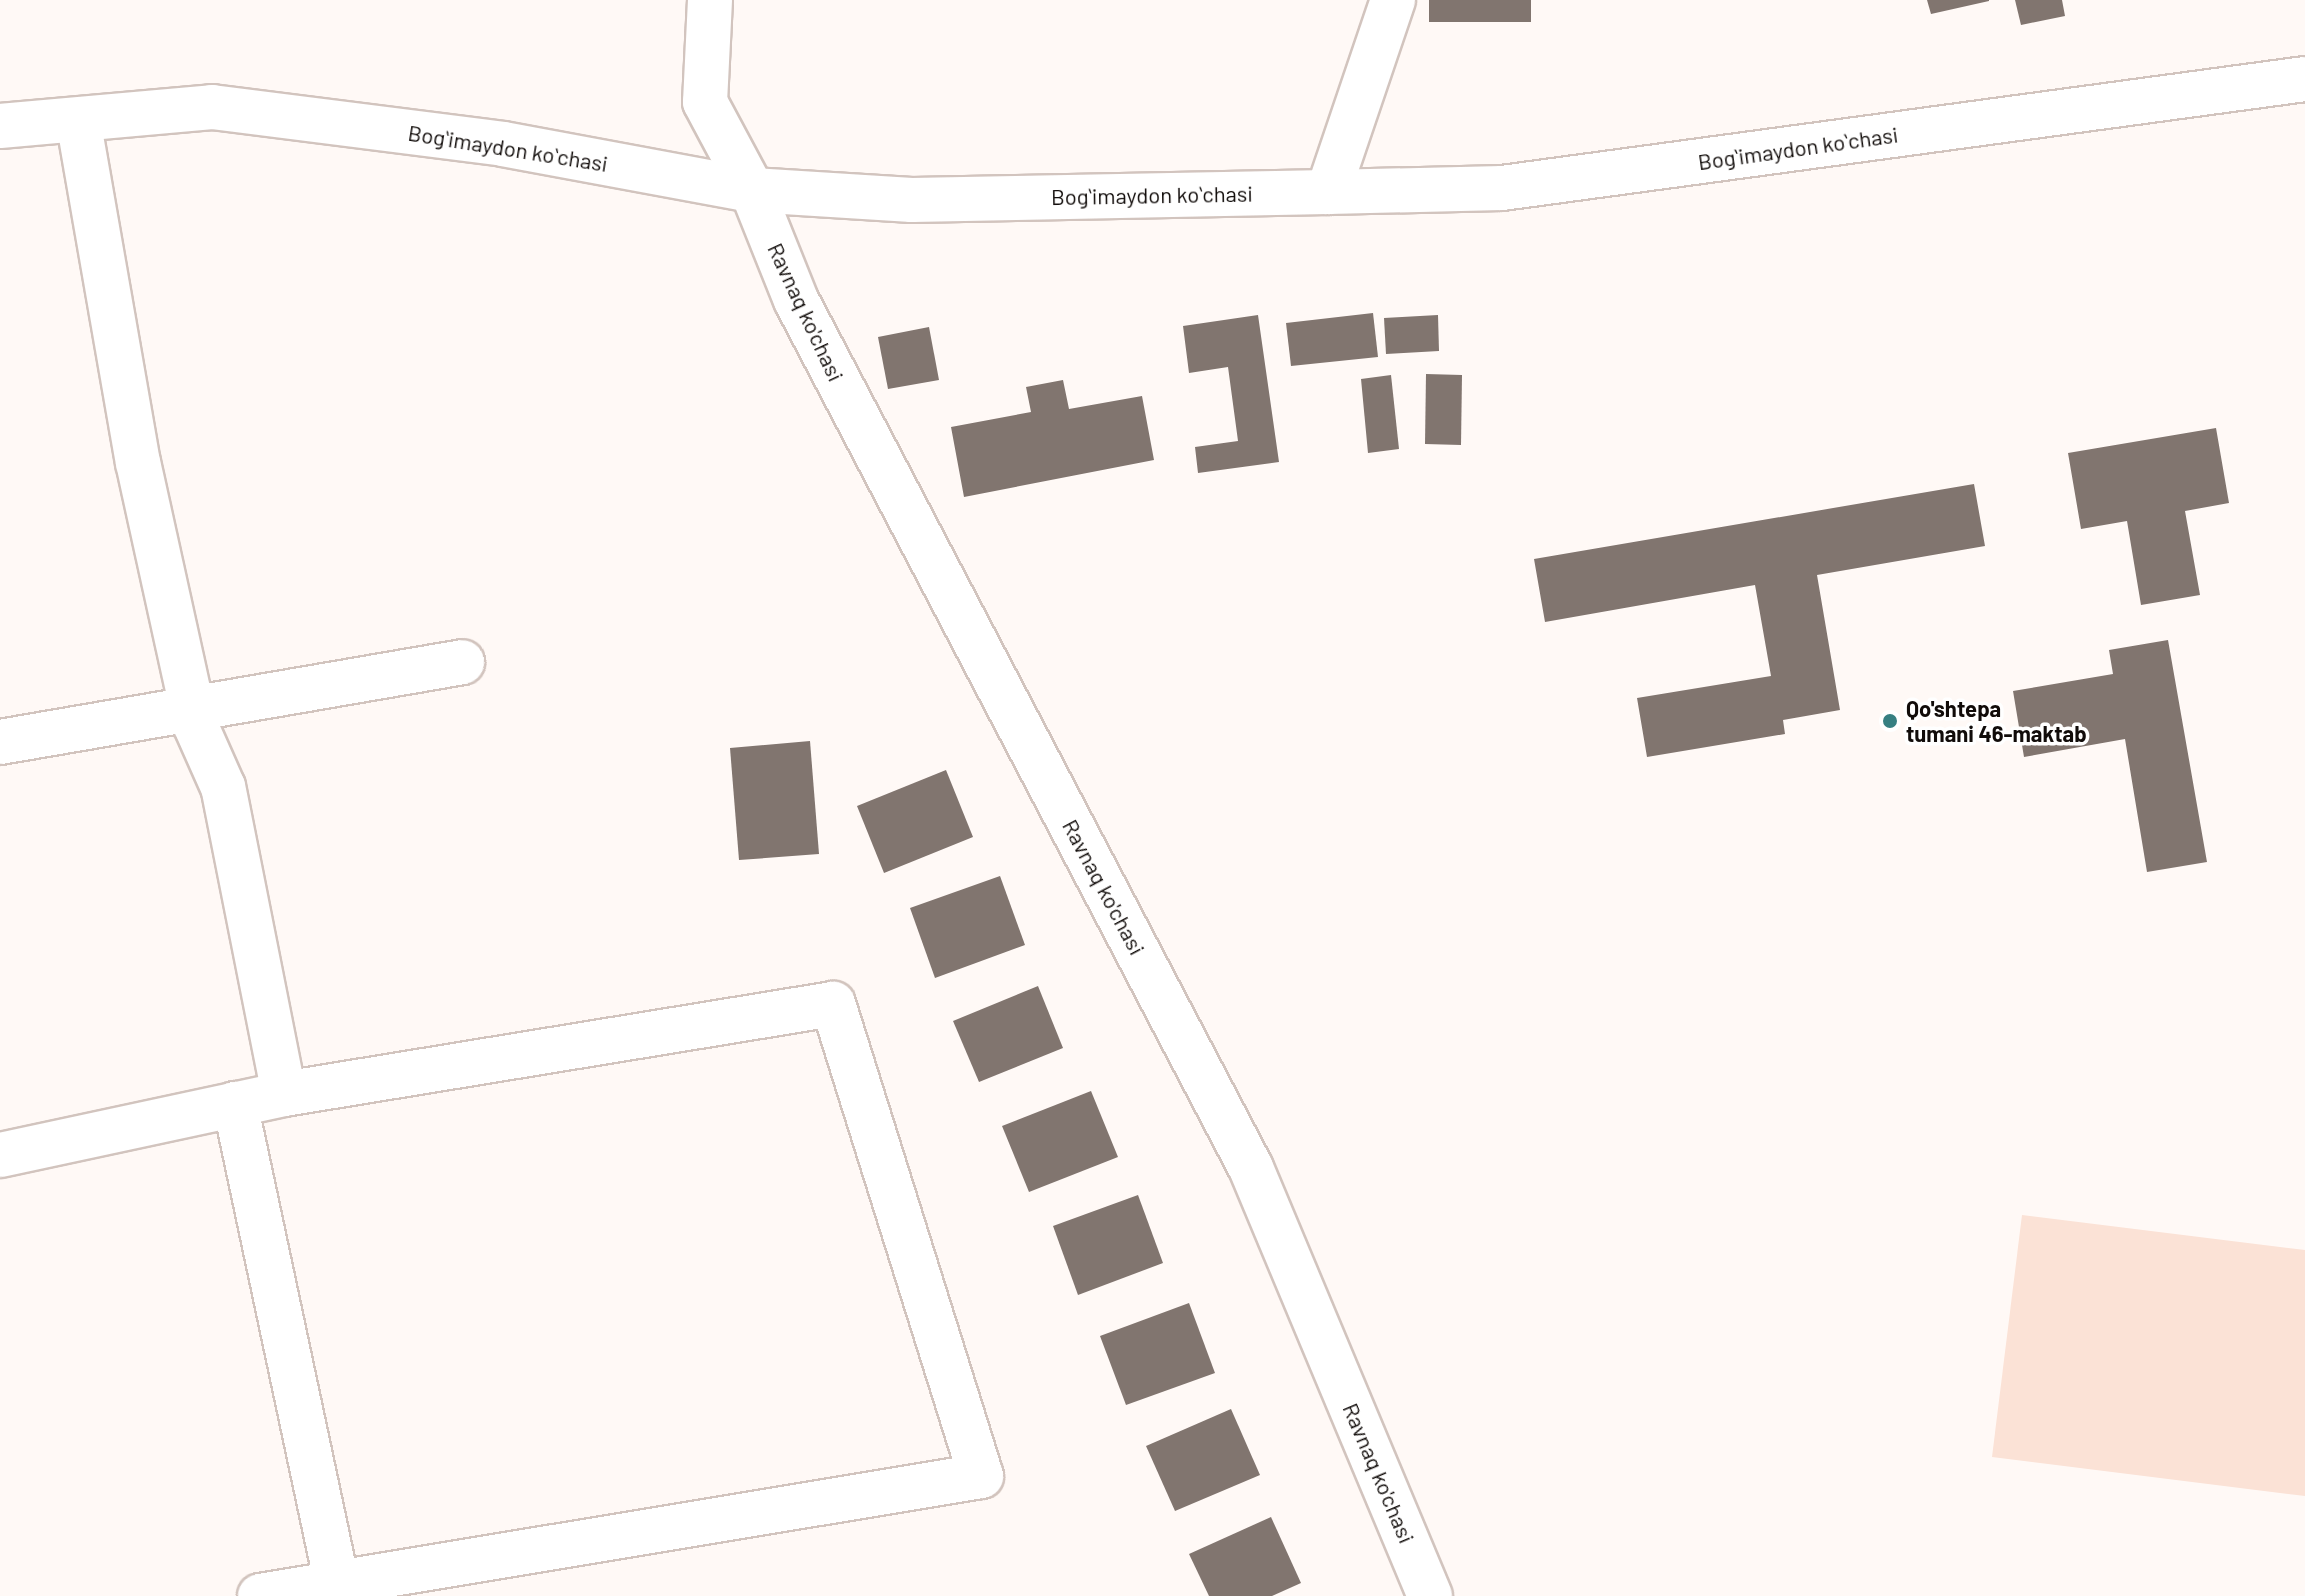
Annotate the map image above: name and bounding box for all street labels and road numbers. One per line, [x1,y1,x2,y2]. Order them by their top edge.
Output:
street label: Bogʻimaydon koʻchasi [406,119,610,177]
street label: Bogʻimaydon koʻchasi [1696,121,1900,175]
street label: Bogʻimaydon koʻchasi [1051,180,1253,210]
street label: Ravnaq ko'chasi [762,239,850,385]
street label: Ravnaq ko'chasi [1057,815,1151,959]
street label: Ravnaq ko'chasi [1338,1399,1420,1547]

